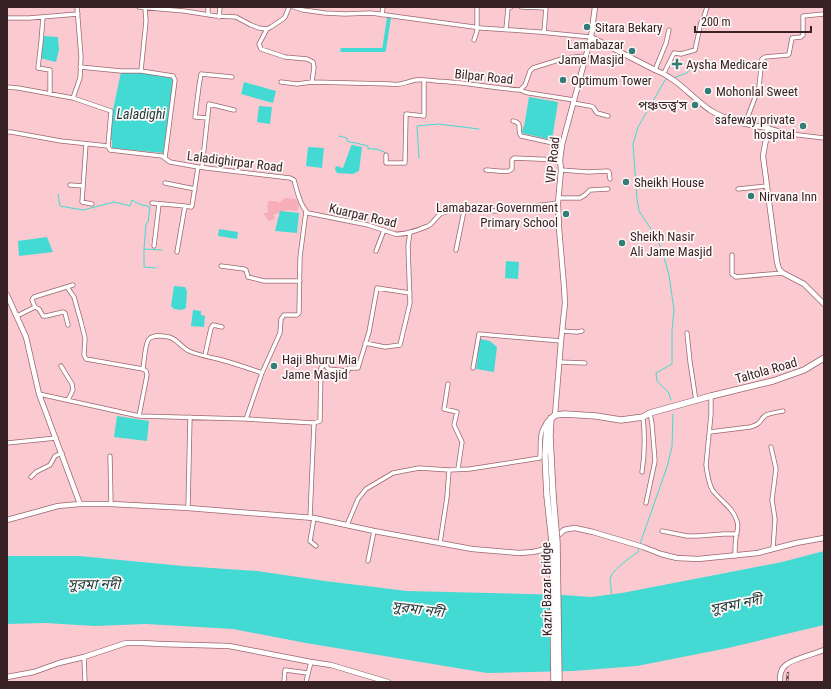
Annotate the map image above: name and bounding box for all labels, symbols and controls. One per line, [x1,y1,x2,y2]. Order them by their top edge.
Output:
scale bar [695,8,811,34]
text: 200 m [701,15,731,29]
place label: Sitara Bekary [595,20,663,35]
marker: Sitara Bekary [582,22,592,32]
place label: Lamabazar Jame Masjid [558,37,624,67]
marker: Lamabazar Jame Masjid [627,46,637,56]
place label: Aysha Medicare [686,57,768,72]
marker: Aysha Medicare [671,58,683,70]
street label: Bilpar Road [454,66,514,87]
place label: Optimum Tower [571,73,652,88]
marker: Optimum Tower [558,75,568,85]
place label: Mohonlal Sweet [716,84,798,99]
marker: Mohonlal Sweet [703,86,713,96]
place label: পঞ্চতত্ত্ব'স [638,98,688,113]
marker: পঞ্চতত্ত্ব'স [690,100,700,110]
water label: Laladighi [117,106,166,122]
place label: safeway private hospital [715,112,795,142]
marker: safeway private hospital [798,121,808,131]
street label: VIP Road [543,136,562,184]
street label: Laladighirpar Road [186,148,284,175]
place label: Sheikh House [634,175,704,190]
marker: Sheikh House [621,177,631,187]
place label: Nirvana Inn [759,189,817,204]
marker: Nirvana Inn [746,191,756,201]
street label: Kuarpar Road [328,200,398,231]
place label: Lamabazar Government Primary School [436,200,558,230]
marker: Lamabazar Government Primary School [561,209,571,219]
place label: Sheikh Nasir Ali Jame Masjid [630,229,712,259]
marker: Sheikh Nasir Ali Jame Masjid [617,238,627,248]
place label: Haji Bhuru Mia Jame Masjid [282,352,357,382]
street label: Taltola Road [733,354,799,386]
marker: Haji Bhuru Mia Jame Masjid [269,361,279,371]
street label: Kazir Bazar Bridge [538,542,555,636]
water label: সুরমা নদী [68,576,123,593]
water label: সুরমা নদী [709,591,767,618]
water label: সুরমা নদী [391,598,448,622]

